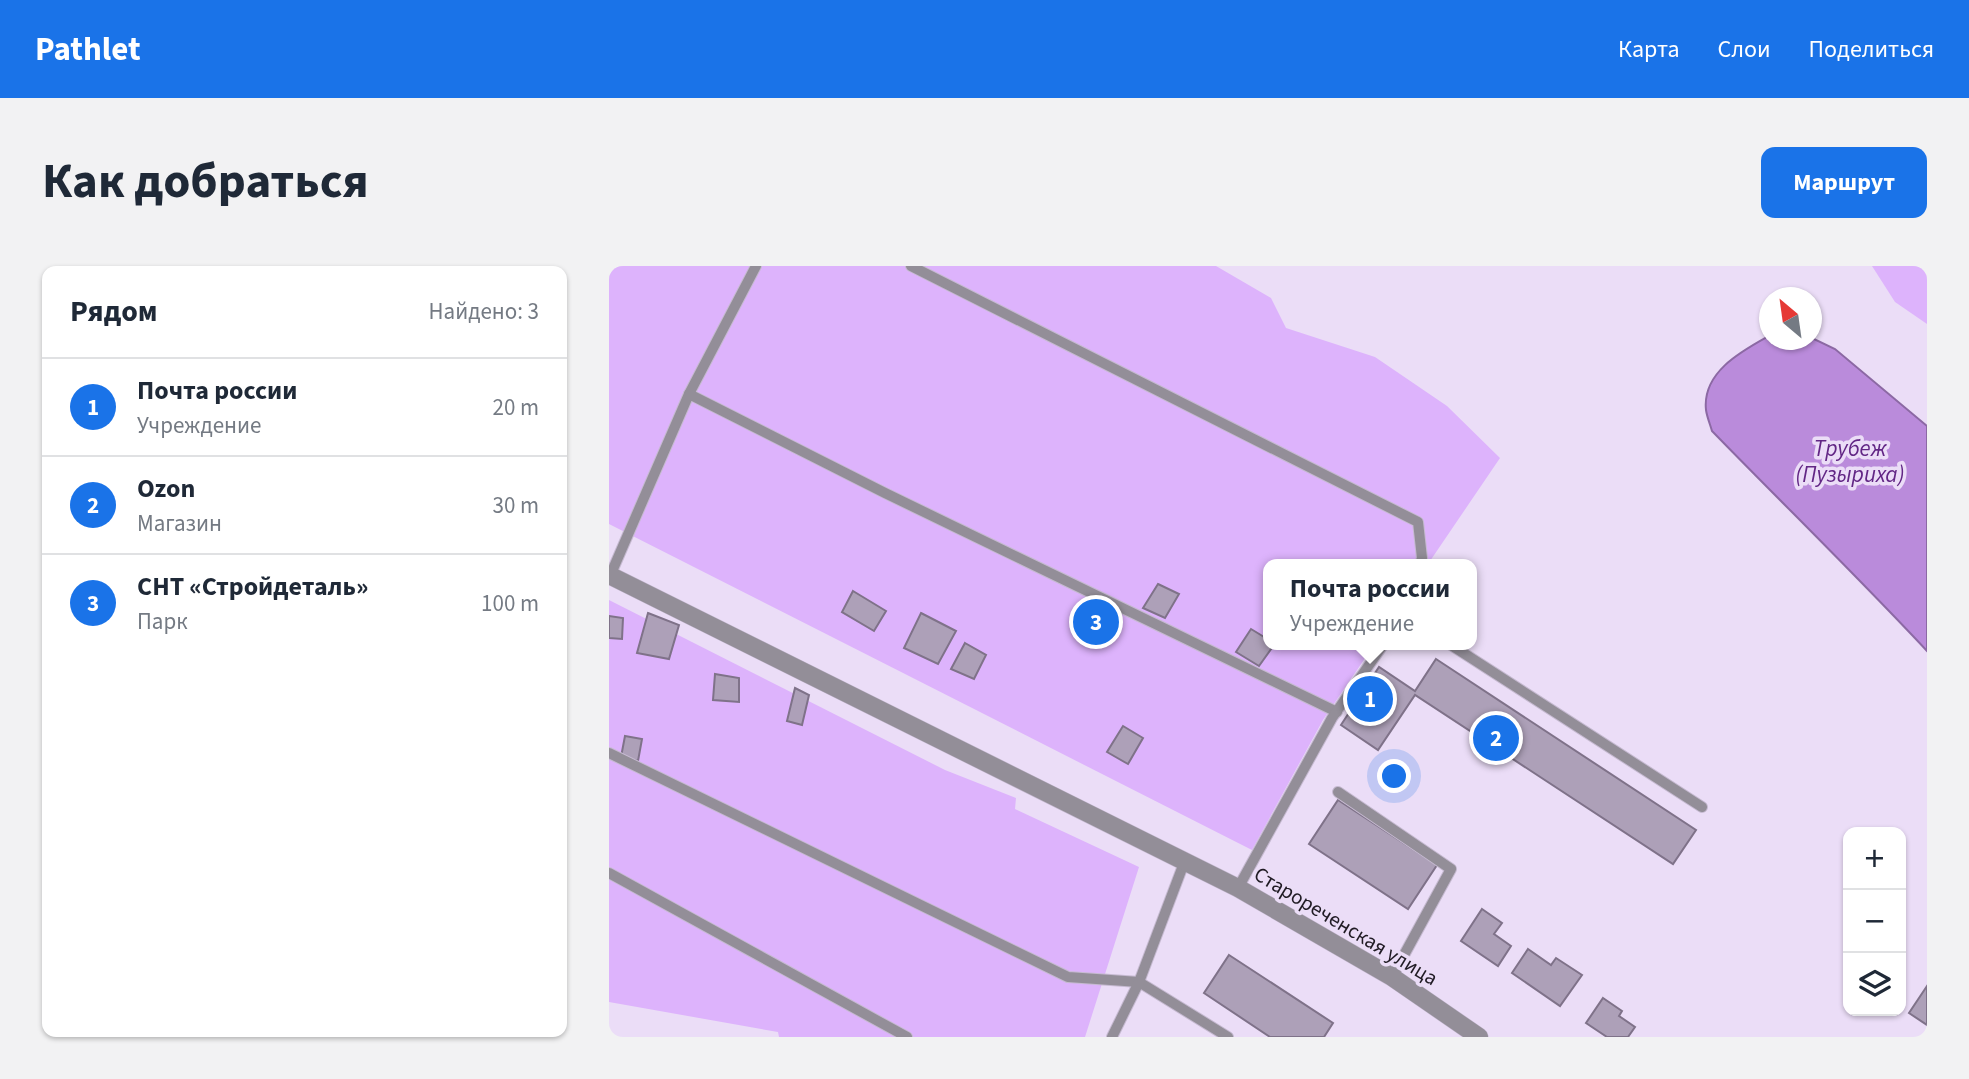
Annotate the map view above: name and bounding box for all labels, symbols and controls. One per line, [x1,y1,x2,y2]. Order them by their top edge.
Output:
text: Pathlet [35,26,141,73]
text: Карта [1618,32,1680,67]
text: Слои [1718,32,1771,67]
text: Поделиться [1809,32,1934,67]
text: Как добраться [42,147,369,217]
button: Маршрут [1761,147,1927,218]
north arrow [1759,287,1822,350]
text: Рядом [70,290,158,333]
text: Найдено: 3 [429,295,539,328]
text: Почта россии [137,372,297,409]
text: 1 [87,391,99,424]
text: 20 m [492,391,539,424]
text: Учреждение [137,409,261,442]
water label: Трубеж (Пузыриха) [1796,432,1904,491]
text: Ozon [137,470,195,507]
text: 2 [87,489,99,522]
text: 30 m [492,489,539,522]
text: Магазин [137,507,222,540]
popup [1263,559,1477,650]
text: СНТ «Стройдеталь» [137,568,368,605]
text: Почта россии [1290,570,1450,607]
text: 3 [87,587,99,620]
text: 100 m [481,587,539,620]
pin: 3 [1073,596,1119,648]
text: Парк [137,605,188,638]
text: Учреждение [1290,607,1414,640]
pin: 1 [1347,673,1393,725]
pin: 2 [1473,712,1519,764]
your location [1377,759,1411,793]
map controls [1843,827,1906,1016]
button: + [1843,827,1906,890]
street label: Старореченская улица [1248,859,1444,993]
button: − [1843,890,1906,953]
button: layers [1843,953,1906,1016]

